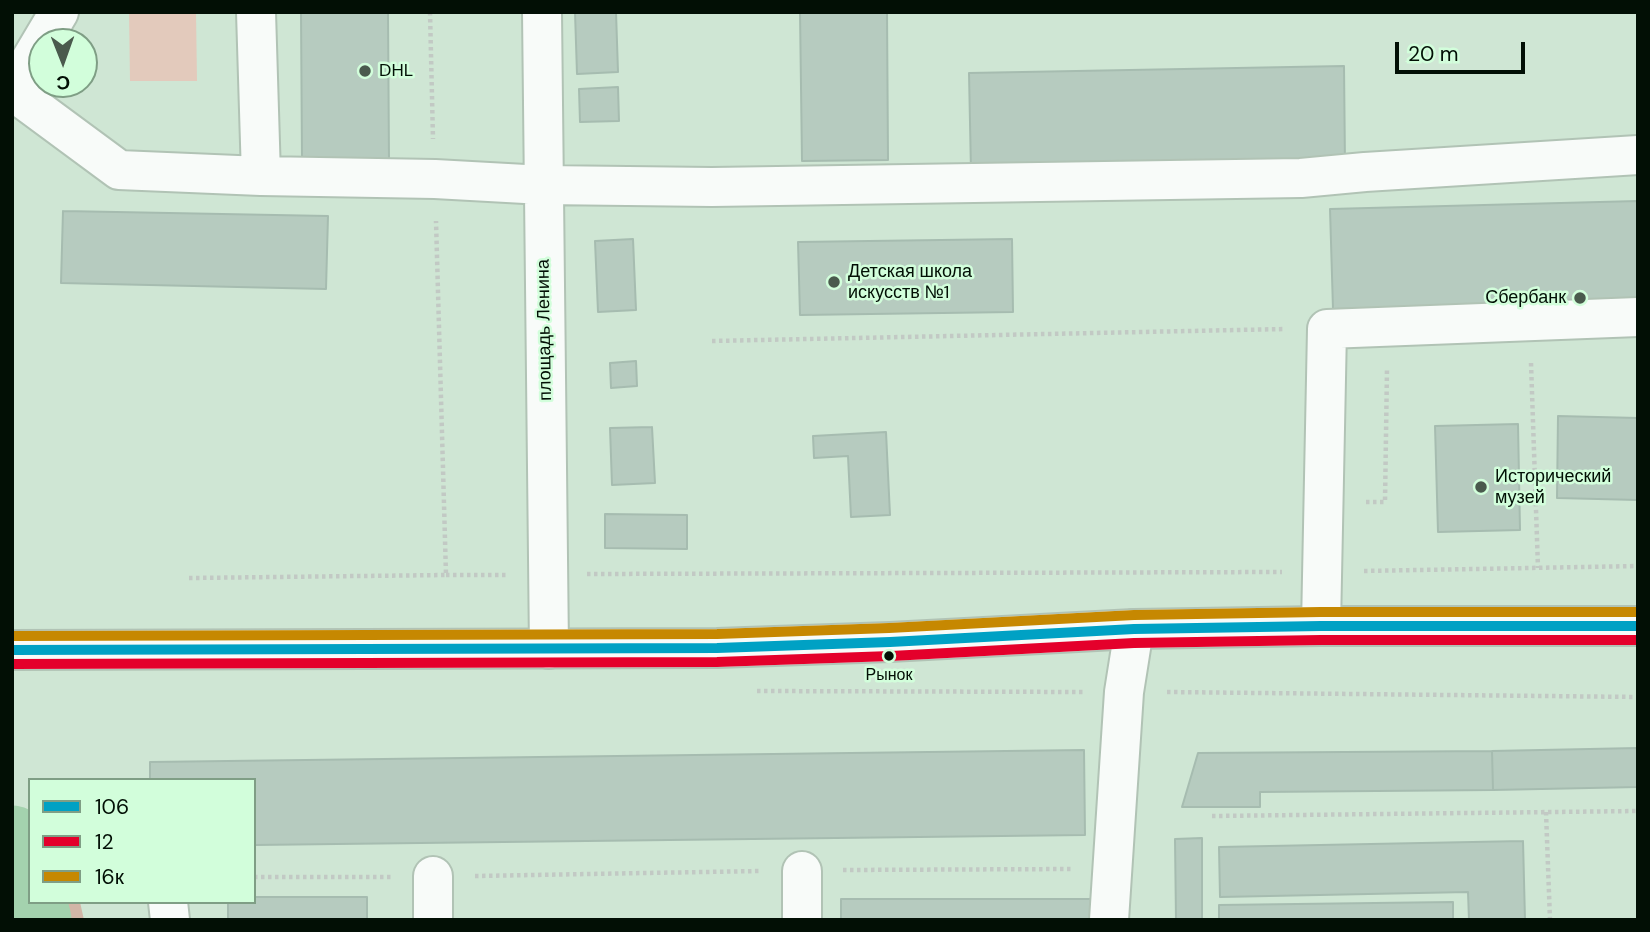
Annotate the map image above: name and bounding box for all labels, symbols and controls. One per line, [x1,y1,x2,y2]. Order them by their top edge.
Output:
north arrow [28,28,98,98]
scale bar [1398,28,1528,72]
text: 20 m [1408,40,1459,68]
place label: DHL [379,60,413,82]
marker: DHL [357,63,373,79]
text: С [56,70,70,95]
street label: площадь Ленина [533,259,557,401]
place label: Детская школа искусств №1 [848,261,972,304]
marker: Детская школа искусств №1 [826,274,842,290]
place label: Сбербанк [1485,287,1566,309]
marker: Сбербанк [1572,290,1588,306]
place label: Исторический музей [1495,466,1611,508]
marker: Исторический музей [1473,479,1489,495]
marker: Рынок [882,649,896,663]
place label: Рынок [866,666,912,686]
legend [28,778,256,904]
text: 106 [95,793,129,821]
text: 12 [95,828,114,856]
text: 16к [95,863,124,891]

